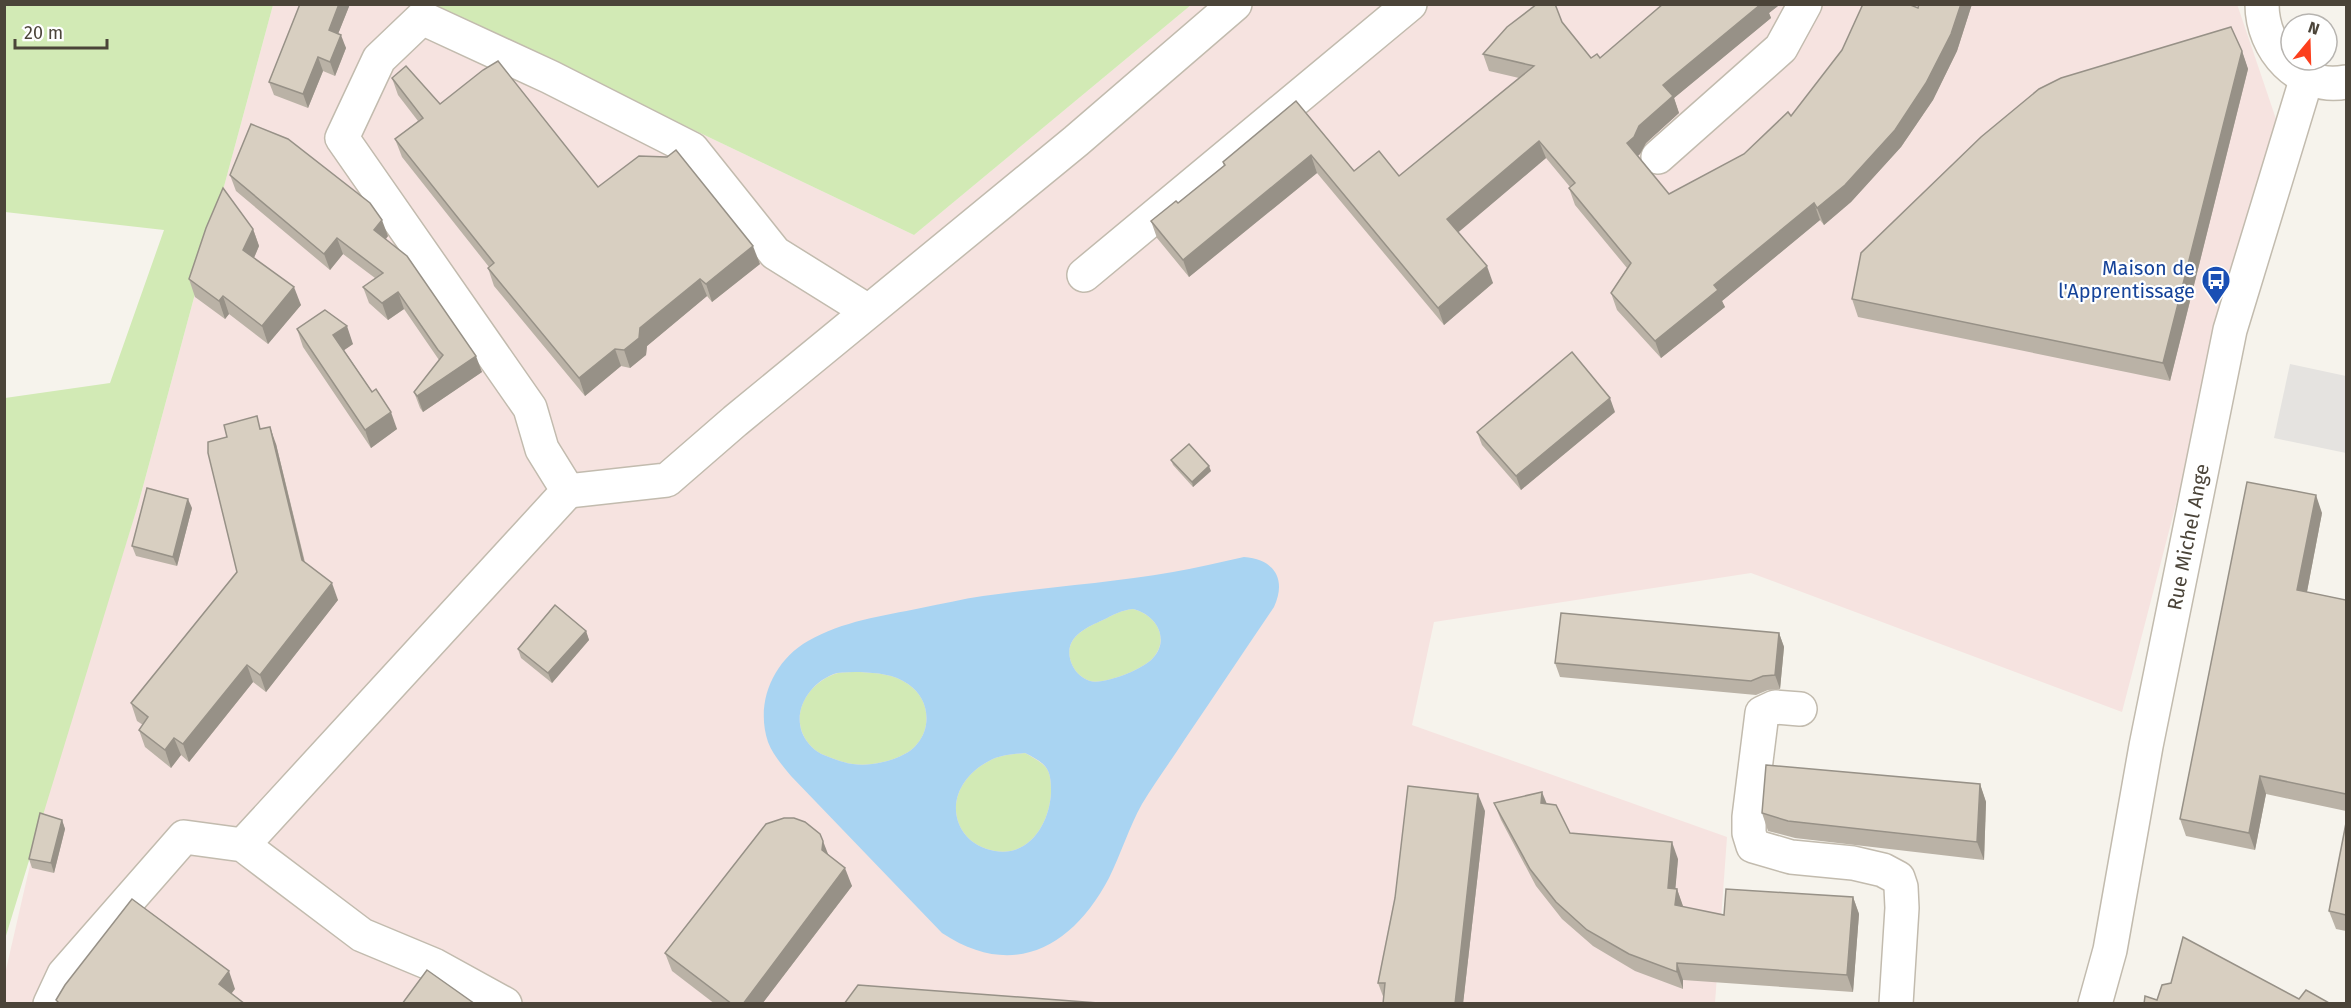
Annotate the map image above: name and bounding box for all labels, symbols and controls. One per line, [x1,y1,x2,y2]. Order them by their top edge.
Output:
scale bar [15,12,106,50]
north arrow [2279,12,2339,72]
text: N [2306,18,2322,39]
text: 20 m [24,22,63,44]
place label: Maison de l'Apprentissage [2058,256,2195,303]
bus stop icon: Maison de l'Apprentissage [2200,264,2232,306]
street label: Rue Michel Ange [2162,462,2214,612]

